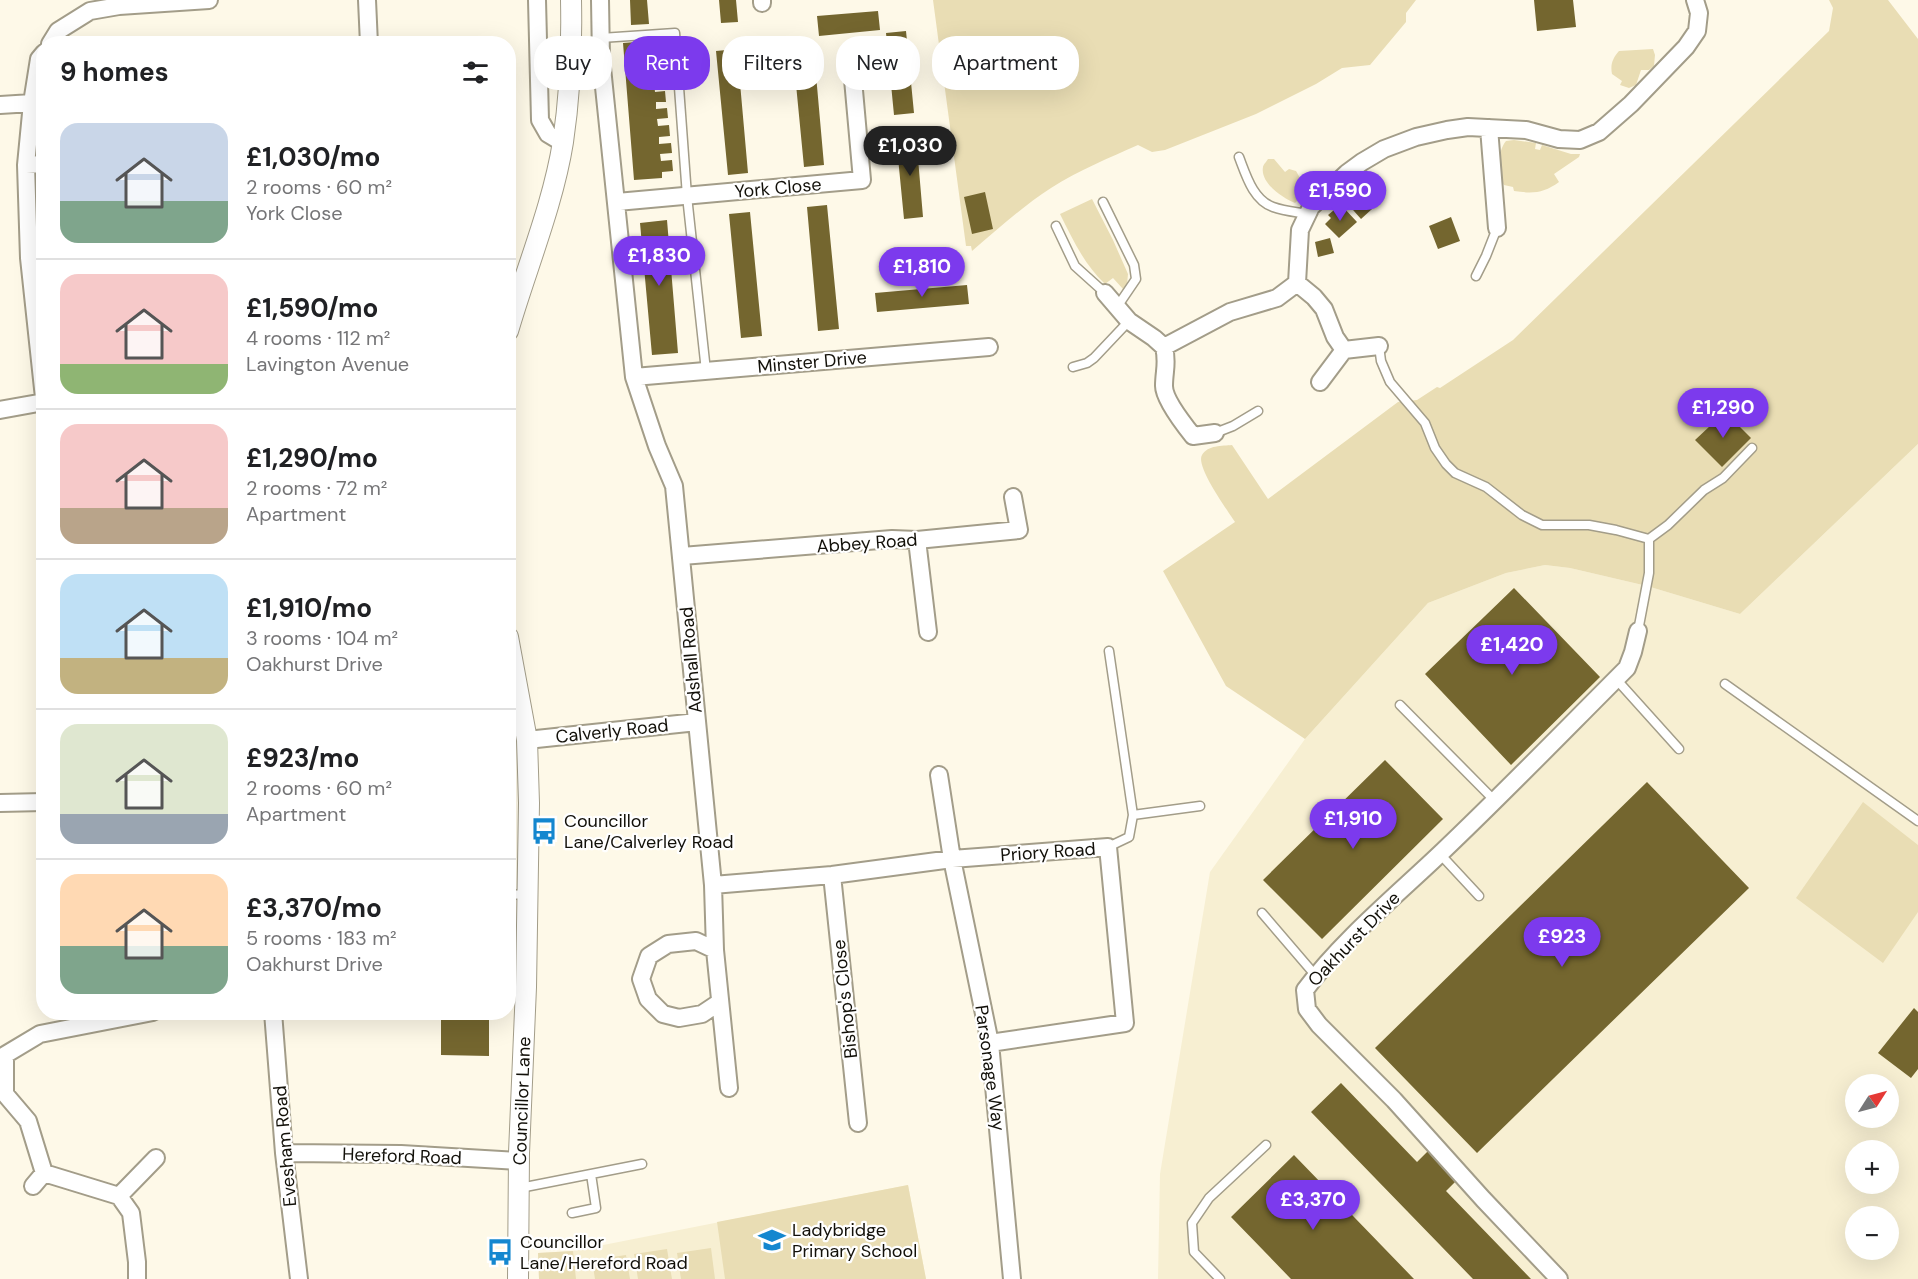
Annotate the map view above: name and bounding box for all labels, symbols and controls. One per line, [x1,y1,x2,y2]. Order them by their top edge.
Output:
chip: Buy [534,36,612,90]
chip: Rent [624,36,710,90]
chip: Filters [722,36,824,90]
chip: New [836,36,920,90]
chip: Apartment [932,36,1079,90]
text: 9 homes [60,55,169,89]
icon: filters [459,56,492,89]
pin: £1,030 [861,126,959,177]
text: £1,030 [878,132,942,158]
text: £1,030/mo [246,140,380,174]
icon: home [108,147,180,219]
pin: £1,590 [1291,171,1389,222]
street label: York Close [734,172,822,204]
text: 2 rooms · 60 m² [246,174,392,200]
text: £1,590 [1308,177,1372,203]
text: York Close [246,200,343,226]
pin: £1,830 [610,236,708,287]
text: £1,830 [627,242,691,268]
pin: £1,810 [873,247,971,298]
text: £1,810 [893,253,951,279]
text: £1,590/mo [246,291,378,325]
icon: home [108,298,180,370]
text: 4 rooms · 112 m² [246,325,390,351]
street label: Minster Drive [756,345,868,379]
text: Lavington Avenue [246,351,409,377]
pin: £1,290 [1674,388,1772,439]
text: £1,290 [1692,394,1754,420]
text: £1,290/mo [246,441,378,475]
icon: home [108,448,180,520]
text: 2 rooms · 72 m² [246,475,387,501]
text: Apartment [246,501,346,527]
street label: Abbey Road [816,528,918,558]
text: £1,910/mo [246,591,372,625]
icon: home [108,598,180,670]
street label: Adshall Road [674,606,708,714]
text: 3 rooms · 104 m² [246,625,398,651]
pin: £1,420 [1463,625,1561,676]
text: £1,420 [1480,631,1544,657]
text: Oakhurst Drive [246,651,383,677]
street label: Calverly Road [554,713,670,749]
text: £923/mo [246,741,359,775]
icon: home [108,748,180,820]
text: 2 rooms · 60 m² [246,775,392,801]
pin: £1,910 [1304,799,1402,850]
text: Apartment [246,801,346,827]
text: £1,910 [1324,805,1382,831]
place label: Councillor Lane/Calverley Road [564,809,734,854]
bus stop icon: Councillor Lane/Calverley Road [529,816,559,846]
street label: Priory Road [1000,837,1096,867]
street label: Oakhurst Drive [1303,886,1405,992]
text: £3,370/mo [246,891,382,925]
icon: home [108,898,180,970]
pin: £923 [1526,917,1598,968]
text: £923 [1538,923,1586,949]
text: 5 rooms · 183 m² [246,925,397,951]
street label: Bishop's Close [827,938,863,1060]
text: Oakhurst Drive [246,951,383,977]
street label: Parsonage Way [969,1003,1011,1133]
street label: Councillor Lane [508,1036,536,1166]
north arrow [1845,1074,1899,1128]
map controls [1845,1074,1899,1260]
street label: Evesham Road [268,1085,302,1207]
button: + [1845,1140,1899,1194]
street label: Hereford Road [342,1142,462,1170]
pin: £3,370 [1264,1180,1362,1231]
text: £3,370 [1280,1186,1346,1212]
button: − [1845,1206,1899,1260]
place label: Ladybridge Primary School [792,1218,917,1263]
school or university icon: Ladybridge Primary School [757,1225,787,1255]
place label: Councillor Lane/Hereford Road [520,1230,688,1275]
bus stop icon: Councillor Lane/Hereford Road [485,1237,515,1267]

